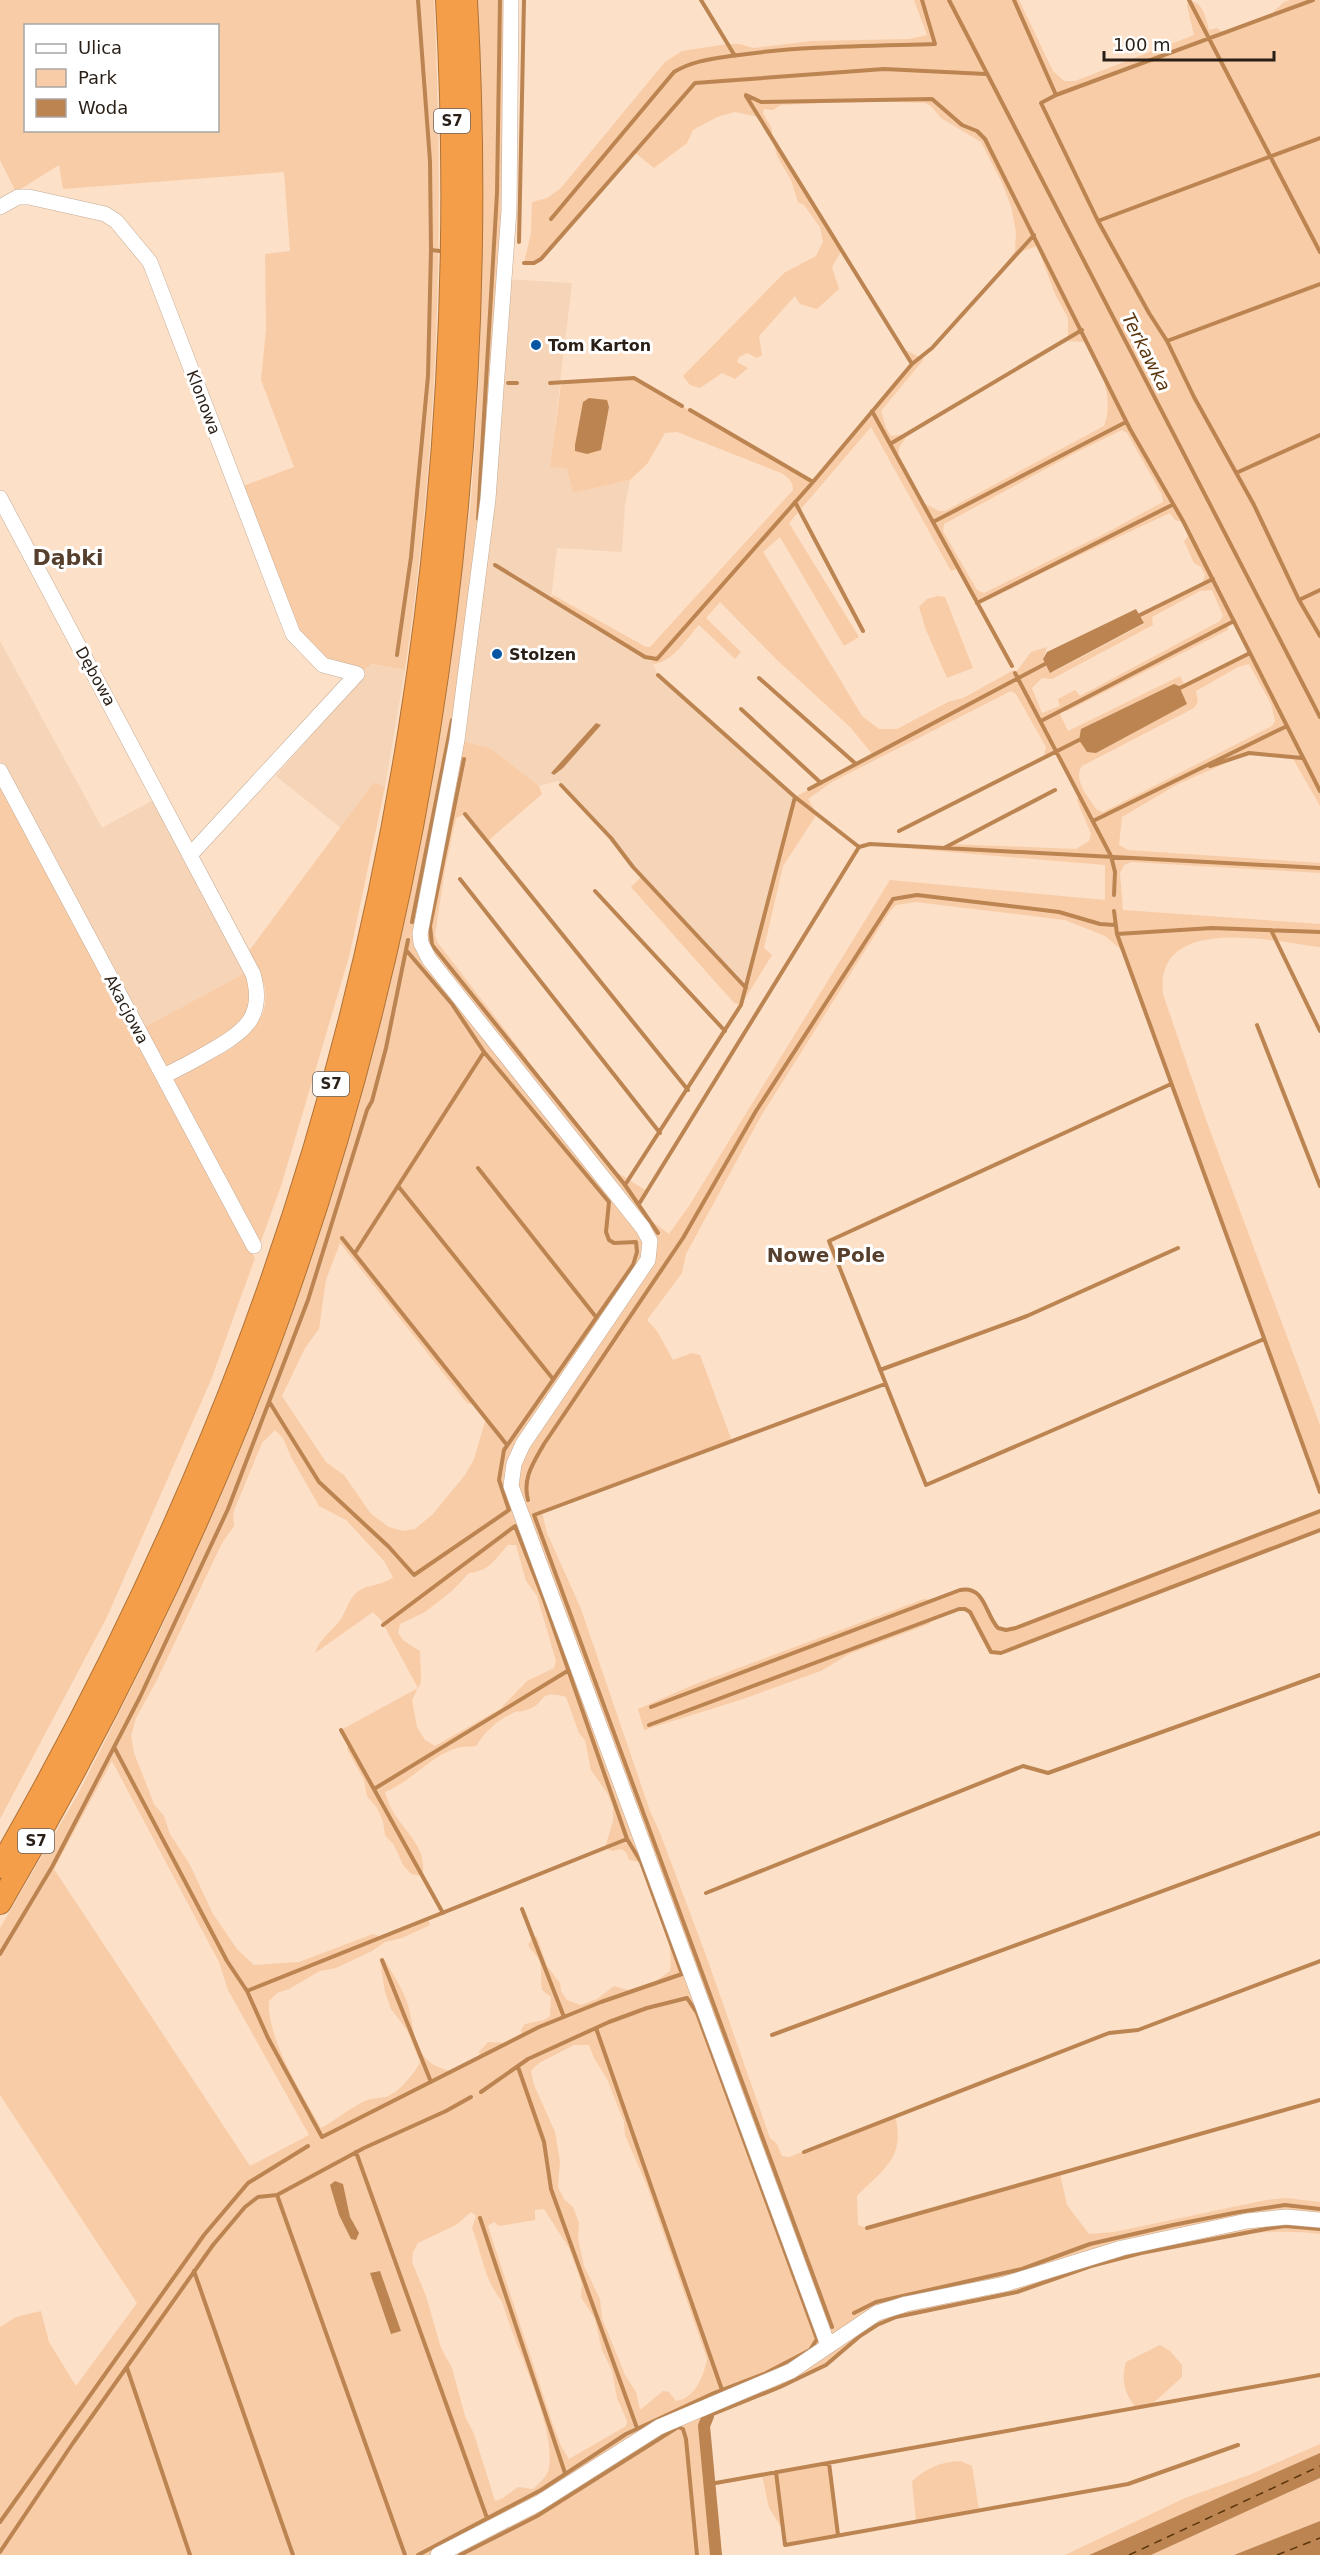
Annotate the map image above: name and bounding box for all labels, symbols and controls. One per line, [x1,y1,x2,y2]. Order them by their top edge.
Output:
legend [24,24,219,132]
scale bar [1104,24,1274,62]
text: 100 m [1113,34,1171,55]
text: Ulica [78,37,122,58]
text: Park [78,67,117,88]
text: Woda [78,97,128,118]
road number: S7 [434,109,470,133]
water label: Terkawka [1118,309,1175,394]
place label: Tom Karton [548,336,651,355]
marker: Tom Karton [529,338,543,352]
street label: Klonowa [183,367,225,437]
district label: Dąbki [32,545,104,570]
street label: Dębowa [71,643,120,709]
place label: Stolzen [509,645,576,664]
marker: Stolzen [490,647,504,661]
street label: Akacjowa [100,971,153,1047]
road number: S7 [313,1072,349,1096]
district label: Nowe Pole [767,1243,885,1267]
road number: S7 [18,1829,54,1853]

